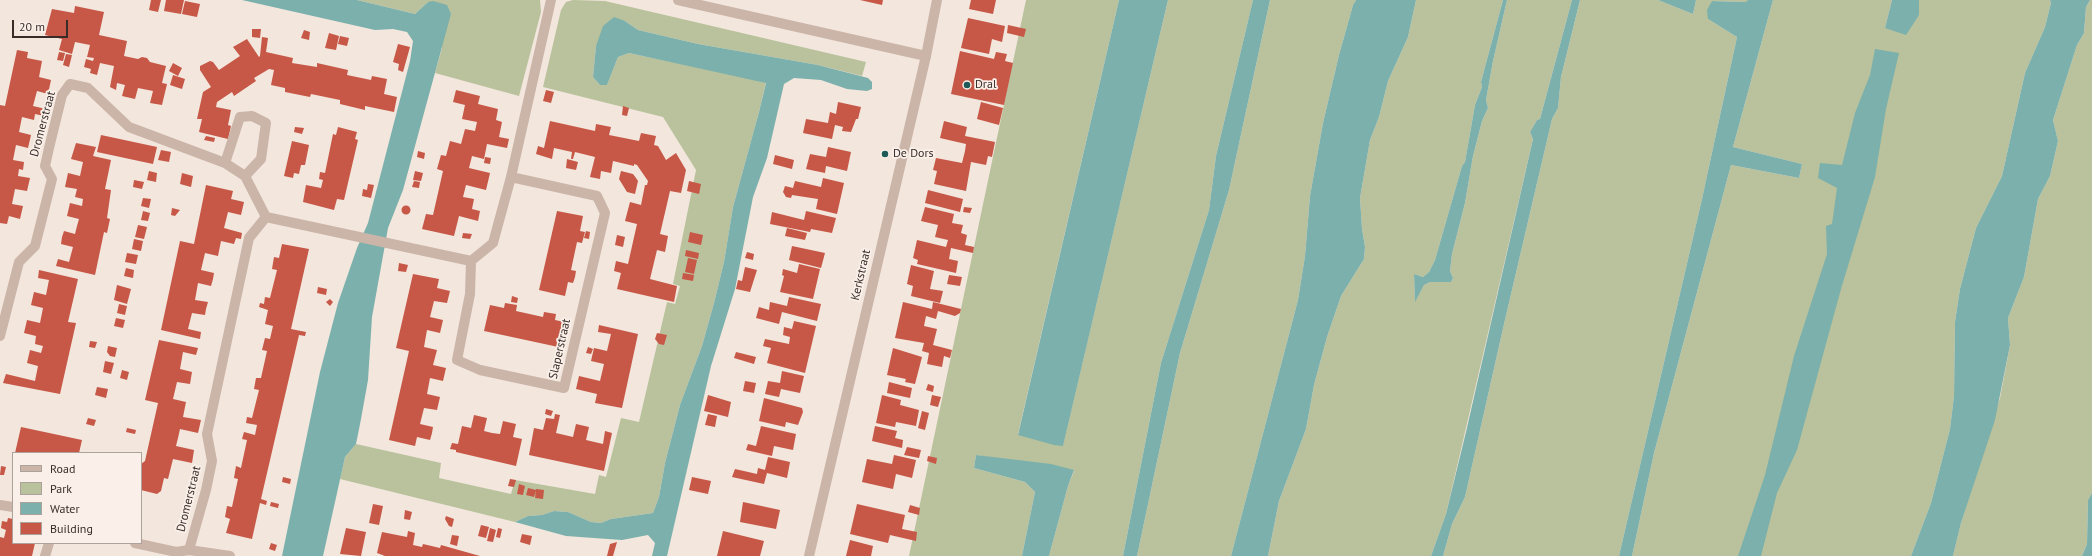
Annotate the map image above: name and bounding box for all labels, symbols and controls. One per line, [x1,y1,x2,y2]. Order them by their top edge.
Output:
scale bar [14,12,70,38]
text: 20 m [19,19,45,34]
place label: Dral [975,78,996,92]
marker: Dral [962,80,972,90]
street label: Dromerstraat [27,90,59,158]
place label: De Dors [893,147,934,161]
marker: De Dors [880,149,890,159]
street label: Kerkstraat [848,248,874,302]
street label: Slaperstraat [546,317,574,381]
legend [12,452,142,544]
text: Road [50,461,75,476]
street label: Dromerstraat [174,465,204,533]
text: Park [50,481,72,496]
text: Water [50,501,80,516]
text: Building [50,521,93,536]

